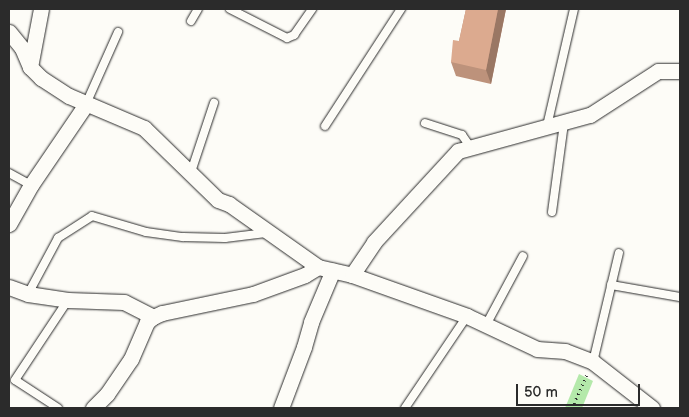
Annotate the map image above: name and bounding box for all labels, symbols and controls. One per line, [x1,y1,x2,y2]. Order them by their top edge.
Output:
scale bar [519,374,643,406]
text: 50 m [524,383,558,402]

